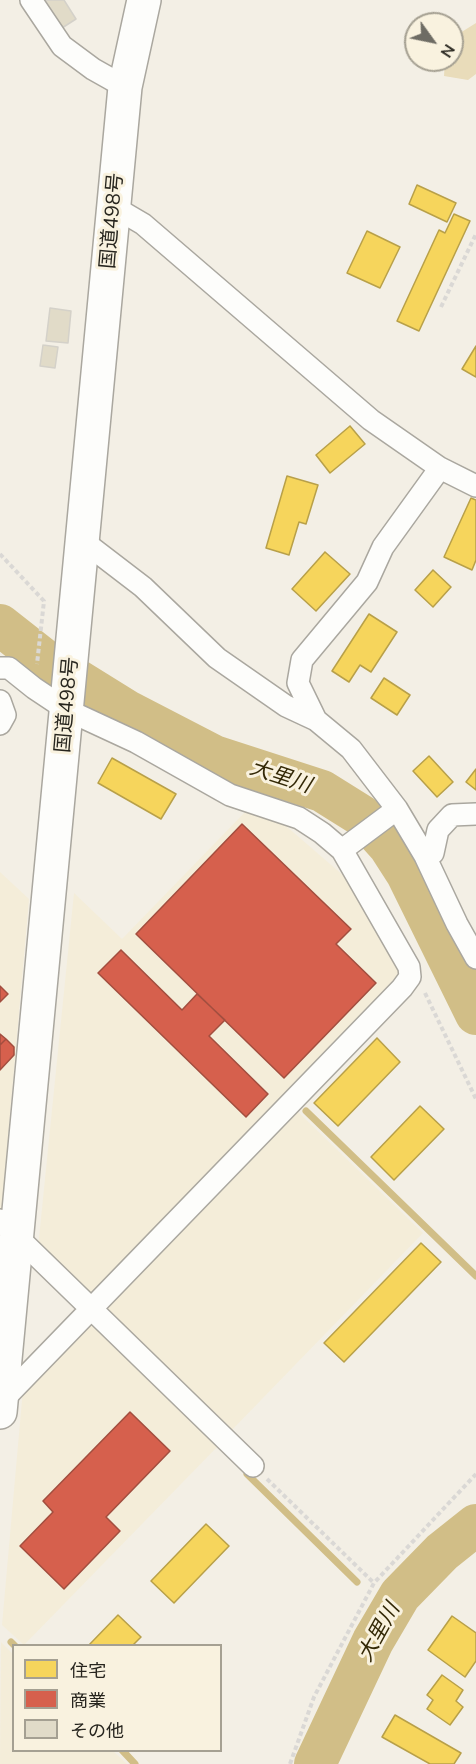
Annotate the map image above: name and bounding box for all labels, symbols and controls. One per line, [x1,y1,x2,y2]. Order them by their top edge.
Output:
north arrow [404,12,464,72]
text: N [435,40,460,62]
street label: 国道498号 [97,172,129,270]
street label: 国道498号 [52,656,84,754]
water label: 大里川 [246,756,314,800]
water label: 大里川 [354,1599,406,1667]
legend [12,1644,222,1752]
text: 住宅 [70,1659,106,1683]
text: 商業 [70,1689,106,1713]
text: その他 [70,1719,124,1743]

